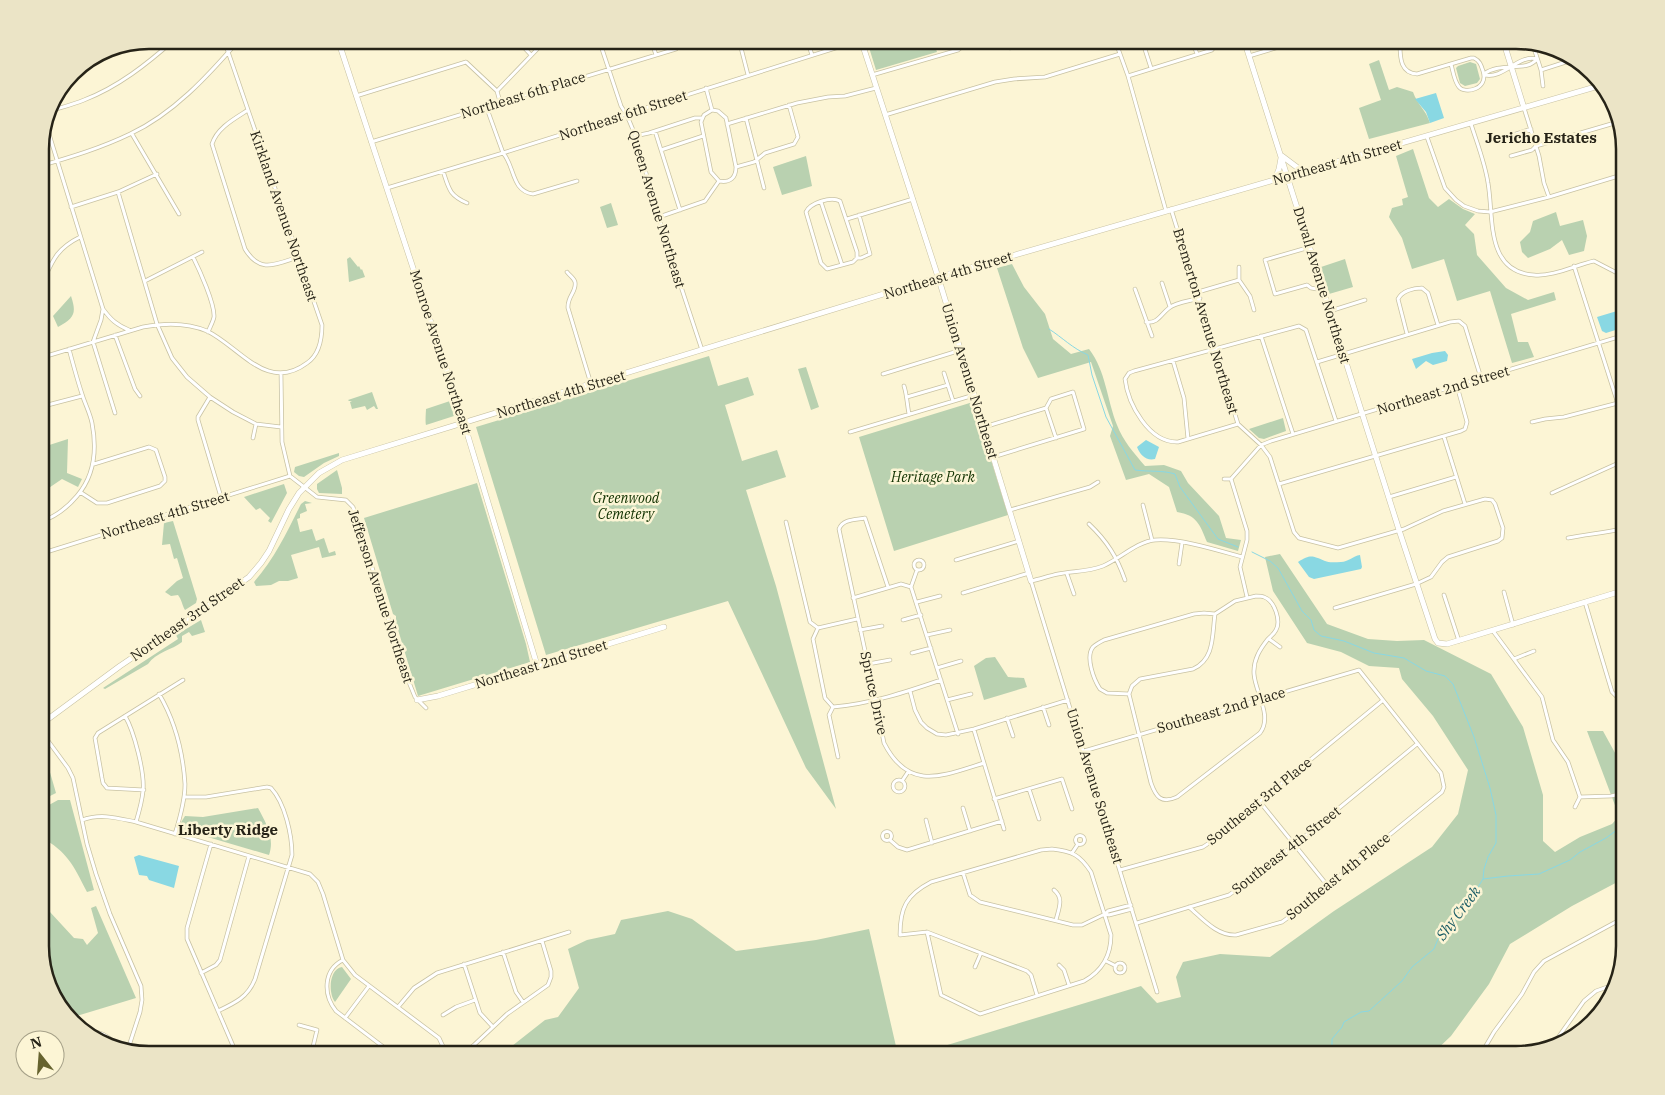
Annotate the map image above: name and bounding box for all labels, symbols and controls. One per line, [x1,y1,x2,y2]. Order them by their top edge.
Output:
street label: Northeast 6th Place [458,67,588,123]
street label: Northeast 6th Street [557,86,689,144]
street label: Kirkland Avenue Northeast [246,128,322,304]
street label: Queen Avenue Northeast [624,128,690,290]
district label: Jericho Estates [1485,128,1597,147]
street label: Northeast 4th Street [1270,135,1404,189]
street label: Duvall Avenue Northeast [1290,204,1354,366]
street label: Bremerton Avenue Northeast [1169,226,1243,416]
street label: Northeast 4th Street [881,247,1015,303]
street label: Monroe Avenue Northeast [406,267,476,437]
street label: Union Avenue Northeast [938,301,1002,461]
street label: Northeast 2nd Street [1375,361,1511,419]
street label: Northeast 4th Street [494,366,628,422]
park label: Heritage Park [890,468,976,486]
street label: Northeast 4th Street [98,487,232,543]
park label: Greenwood Cemetery [593,489,660,523]
street label: Jefferson Avenue Northeast [344,507,418,685]
street label: Northeast 3rd Street [127,573,247,665]
street label: Northeast 2nd Street [473,635,609,693]
street label: Spruce Drive [856,650,892,736]
street label: Southeast 2nd Place [1155,683,1287,737]
street label: Union Avenue Southeast [1063,706,1127,866]
street label: Southeast 3rd Place [1203,753,1315,849]
street label: Southeast 4th Street [1228,802,1344,898]
district label: Liberty Ridge [178,820,278,839]
street label: Southeast 4th Place [1282,828,1394,924]
water label: Shy Creek [1431,882,1485,945]
north arrow [15,1030,65,1080]
text: N [28,1032,44,1053]

